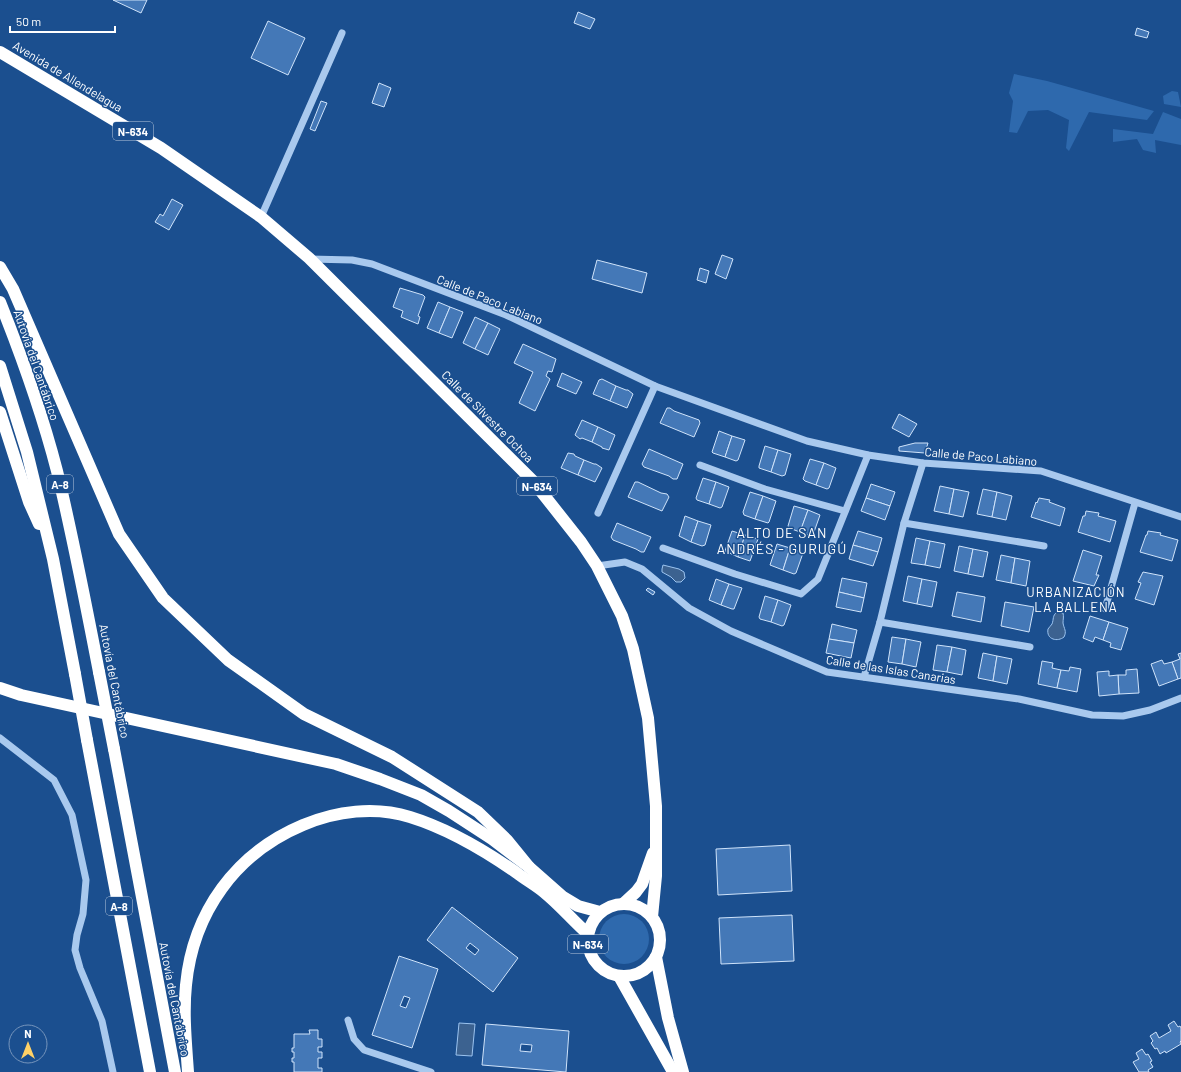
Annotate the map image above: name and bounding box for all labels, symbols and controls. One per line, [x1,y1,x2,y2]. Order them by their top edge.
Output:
scale bar [10,8,115,34]
text: 50 m [16,14,41,28]
street label: Avenida de Allendelagua [11,38,125,114]
road number: N-634 [113,122,153,140]
street label: Calle de Paco Labiano [435,271,545,327]
street label: Autovía del Cantábrico [11,308,63,422]
street label: Calle de Silvestre Ochoa [439,367,537,465]
street label: Calle de Paco Labiano [924,444,1038,468]
road number: A-8 [47,475,73,493]
road number: N-634 [517,477,557,495]
district label: ALTO DE SAN ANDRÉS - GURUGÚ [717,524,847,557]
district label: URBANIZACIÓN LA BALLENA [1026,584,1126,615]
street label: Autovía del Cantábrico [97,623,133,739]
street label: Calle de las Islas Canarias [825,652,957,686]
road number: A-8 [106,897,132,915]
road number: N-634 [568,935,608,953]
street label: Autovía del Cantábrico [157,941,193,1057]
north arrow [8,1024,48,1064]
text: N [24,1027,32,1040]

